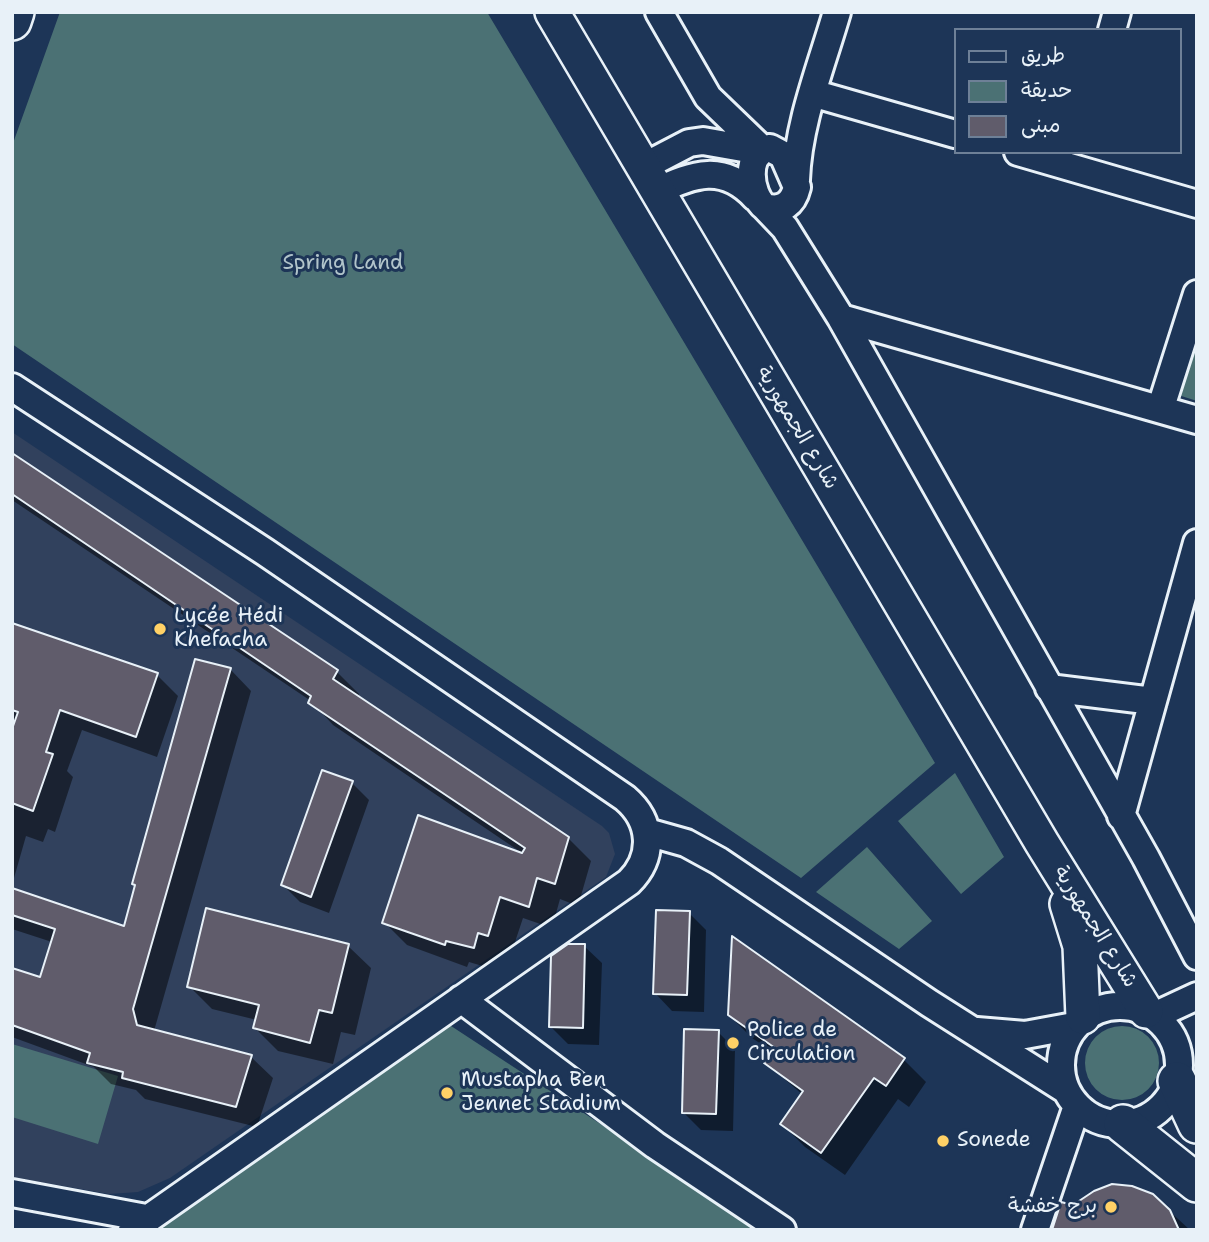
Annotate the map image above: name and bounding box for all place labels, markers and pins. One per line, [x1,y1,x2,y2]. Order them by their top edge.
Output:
place label: Lycée Hédi Khefacha [174,604,283,654]
marker: Lycée Hédi Khefacha [152,621,168,637]
place label: Police de Circulation [747,1018,855,1068]
marker: Police de Circulation [725,1035,741,1051]
place label: Mustapha Ben Jennet Stadium [461,1068,621,1118]
marker: Mustapha Ben Jennet Stadium [439,1085,455,1101]
place label: Sonede [957,1128,1031,1154]
marker: Sonede [935,1133,951,1149]
place label: برج خفشة [1008,1194,1097,1220]
marker: برج خفشة [1103,1199,1119,1215]

